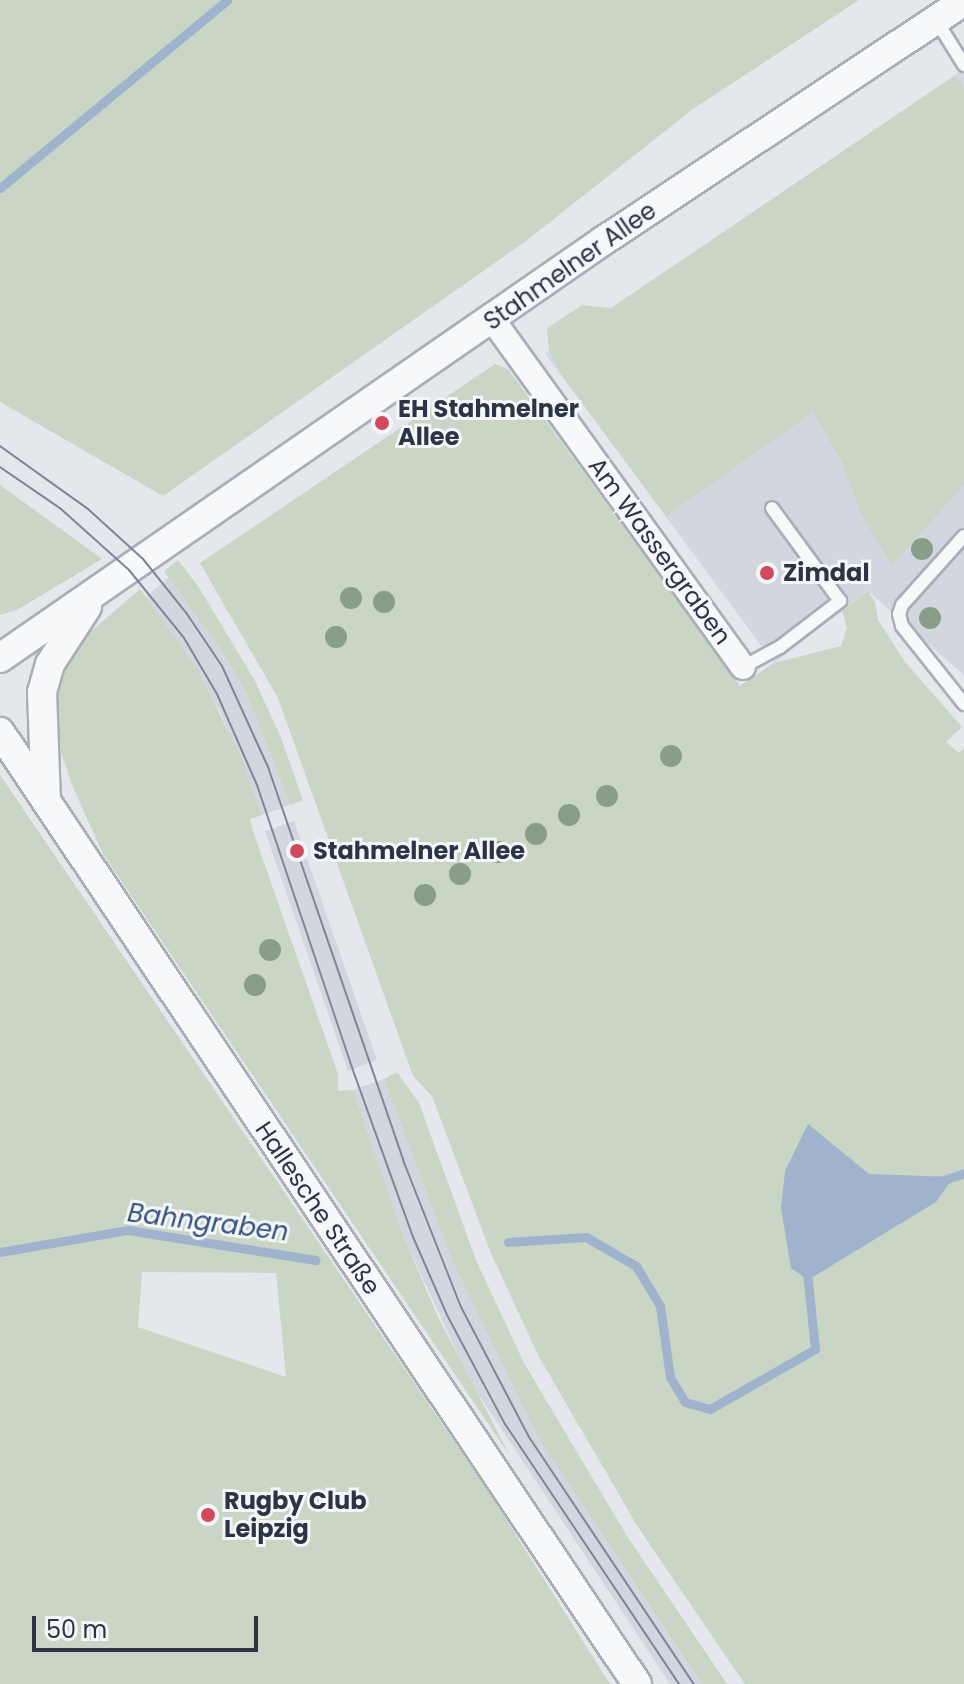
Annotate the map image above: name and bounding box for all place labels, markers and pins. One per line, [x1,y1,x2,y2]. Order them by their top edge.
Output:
place label: EH Stahmelner Allee [398,395,579,451]
marker: EH Stahmelner Allee [373,414,391,432]
place label: Zimdal [783,559,869,587]
marker: Zimdal [758,564,776,582]
place label: Stahmelner Allee [313,837,525,865]
marker: Stahmelner Allee [288,842,306,860]
place label: Rugby Club Leipzig [224,1487,367,1543]
marker: Rugby Club Leipzig [199,1506,217,1524]

